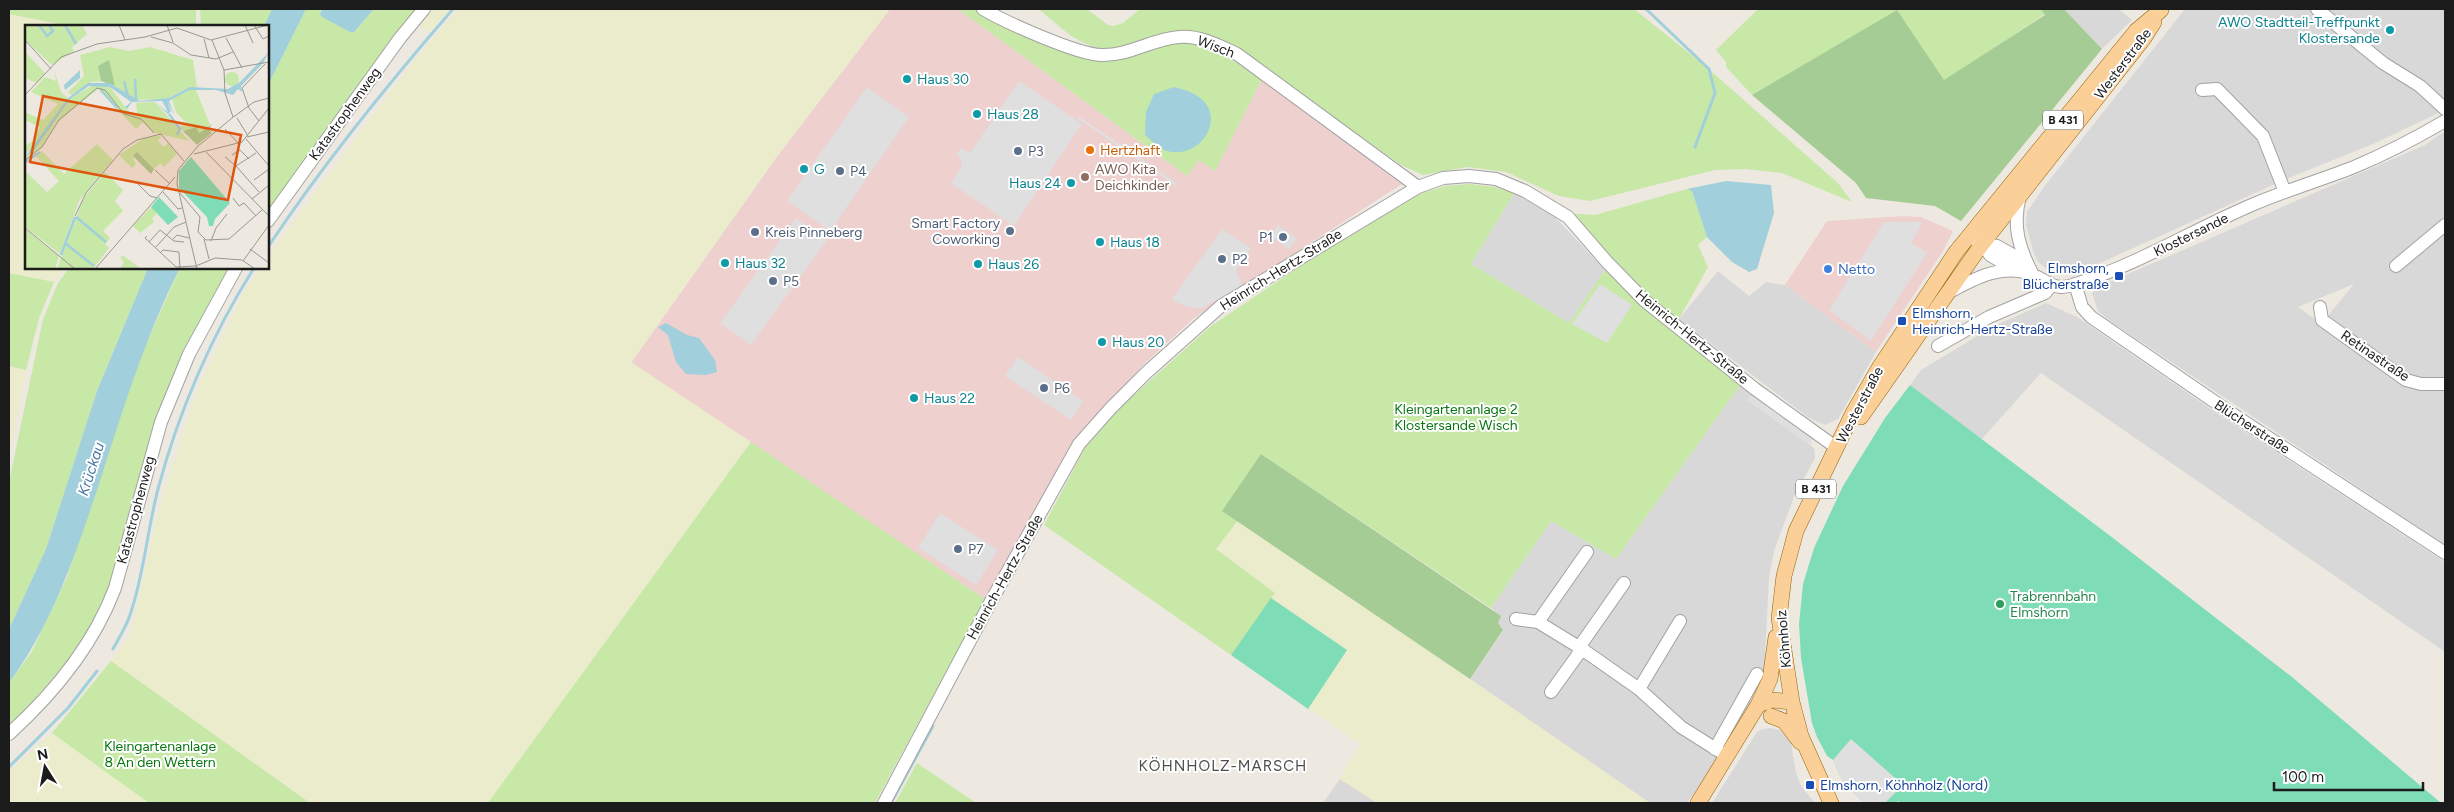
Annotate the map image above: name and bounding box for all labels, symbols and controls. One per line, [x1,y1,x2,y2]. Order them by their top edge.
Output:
place label: AWO Stadtteil-Treffpunkt Klostersande [2218,14,2380,47]
marker: AWO Stadtteil-Treffpunkt Klostersande [2384,24,2396,36]
inset map [25,25,269,269]
street label: Westerstraße [2091,25,2155,103]
street label: Wisch [1195,32,1237,62]
street label: Katastrophenweg [306,64,384,164]
place label: Haus 30 [917,71,969,88]
marker: Haus 30 [901,73,913,85]
place label: Haus 28 [987,106,1039,123]
marker: Haus 28 [971,108,983,120]
road number: B 431 [2043,110,2083,130]
place label: Hertzhaft [1100,142,1160,159]
place label: P3 [1028,143,1044,160]
marker: Hertzhaft [1084,144,1096,156]
marker: P3 [1012,145,1024,157]
place label: G [814,161,825,178]
place label: AWO Kita Deichkinder [1095,161,1170,194]
marker: G [798,163,810,175]
place label: P4 [850,163,867,180]
marker: P4 [834,165,846,177]
marker: AWO Kita Deichkinder [1079,171,1091,183]
place label: Haus 24 [1009,175,1061,192]
marker: Haus 24 [1065,177,1077,189]
street label: Klostersande [2151,209,2232,260]
place label: Smart Factory Coworking [911,215,1001,248]
place label: Kreis Pinneberg [765,224,863,241]
marker: Smart Factory Coworking [1004,225,1016,237]
street label: Heinrich-Hertz-Straße [1217,225,1345,314]
marker: Kreis Pinneberg [749,226,761,238]
place label: P1 [1259,229,1273,246]
marker: P1 [1277,231,1289,243]
place label: Haus 18 [1110,234,1160,251]
marker: Haus 18 [1094,236,1106,248]
place label: P2 [1232,251,1248,268]
marker: P2 [1216,253,1228,265]
place label: Haus 32 [735,255,786,272]
place label: Haus 26 [988,256,1039,273]
marker: Haus 32 [719,257,731,269]
marker: Haus 26 [972,258,984,270]
place label: Elmshorn, Blücherstraße [2023,260,2109,293]
place label: Netto [1838,261,1875,278]
marker: Netto [1822,263,1834,275]
marker: Elmshorn, Blücherstraße [2113,270,2125,282]
place label: P5 [783,273,799,290]
marker: P5 [767,275,779,287]
street label: Heinrich-Hertz-Straße [1632,286,1752,388]
place label: Elmshorn, Heinrich-Hertz-Straße [1912,305,2053,338]
marker: Elmshorn, Heinrich-Hertz-Straße [1896,315,1908,327]
street label: Retinastraße [2337,327,2413,385]
place label: Haus 20 [1112,334,1164,351]
marker: Haus 20 [1096,336,1108,348]
street label: Westerstraße [1833,364,1887,446]
place label: P6 [1054,380,1070,397]
marker: P6 [1038,382,1050,394]
place label: Haus 22 [924,390,975,407]
marker: Haus 22 [908,392,920,404]
street label: Blücherstraße [2211,396,2293,458]
park label: Kleingartenanlage 2 Klostersande Wisch [1394,401,1518,434]
water label: Krückau [74,440,108,498]
street label: Katastrophenweg [113,454,159,566]
road number: B 431 [1796,479,1836,498]
street label: Heinrich-Hertz-Straße [963,511,1047,643]
place label: P7 [968,541,984,558]
marker: P7 [952,543,964,555]
place label: Trabrennbahn Elmshorn [2010,588,2096,621]
marker: Trabrennbahn Elmshorn [1994,598,2006,610]
street label: Köhnholz [1773,609,1795,669]
park label: Kleingartenanlage 8 An den Wettern [104,738,216,771]
north arrow [20,742,70,792]
text: N [36,745,50,764]
district label: KÖHNHOLZ-MARSCH [1139,757,1307,775]
scale bar [2274,760,2423,792]
text: 100 m [2282,768,2324,786]
place label: Elmshorn, Köhnholz (Nord) [1820,777,1988,794]
marker: Elmshorn, Köhnholz (Nord) [1804,779,1816,791]

